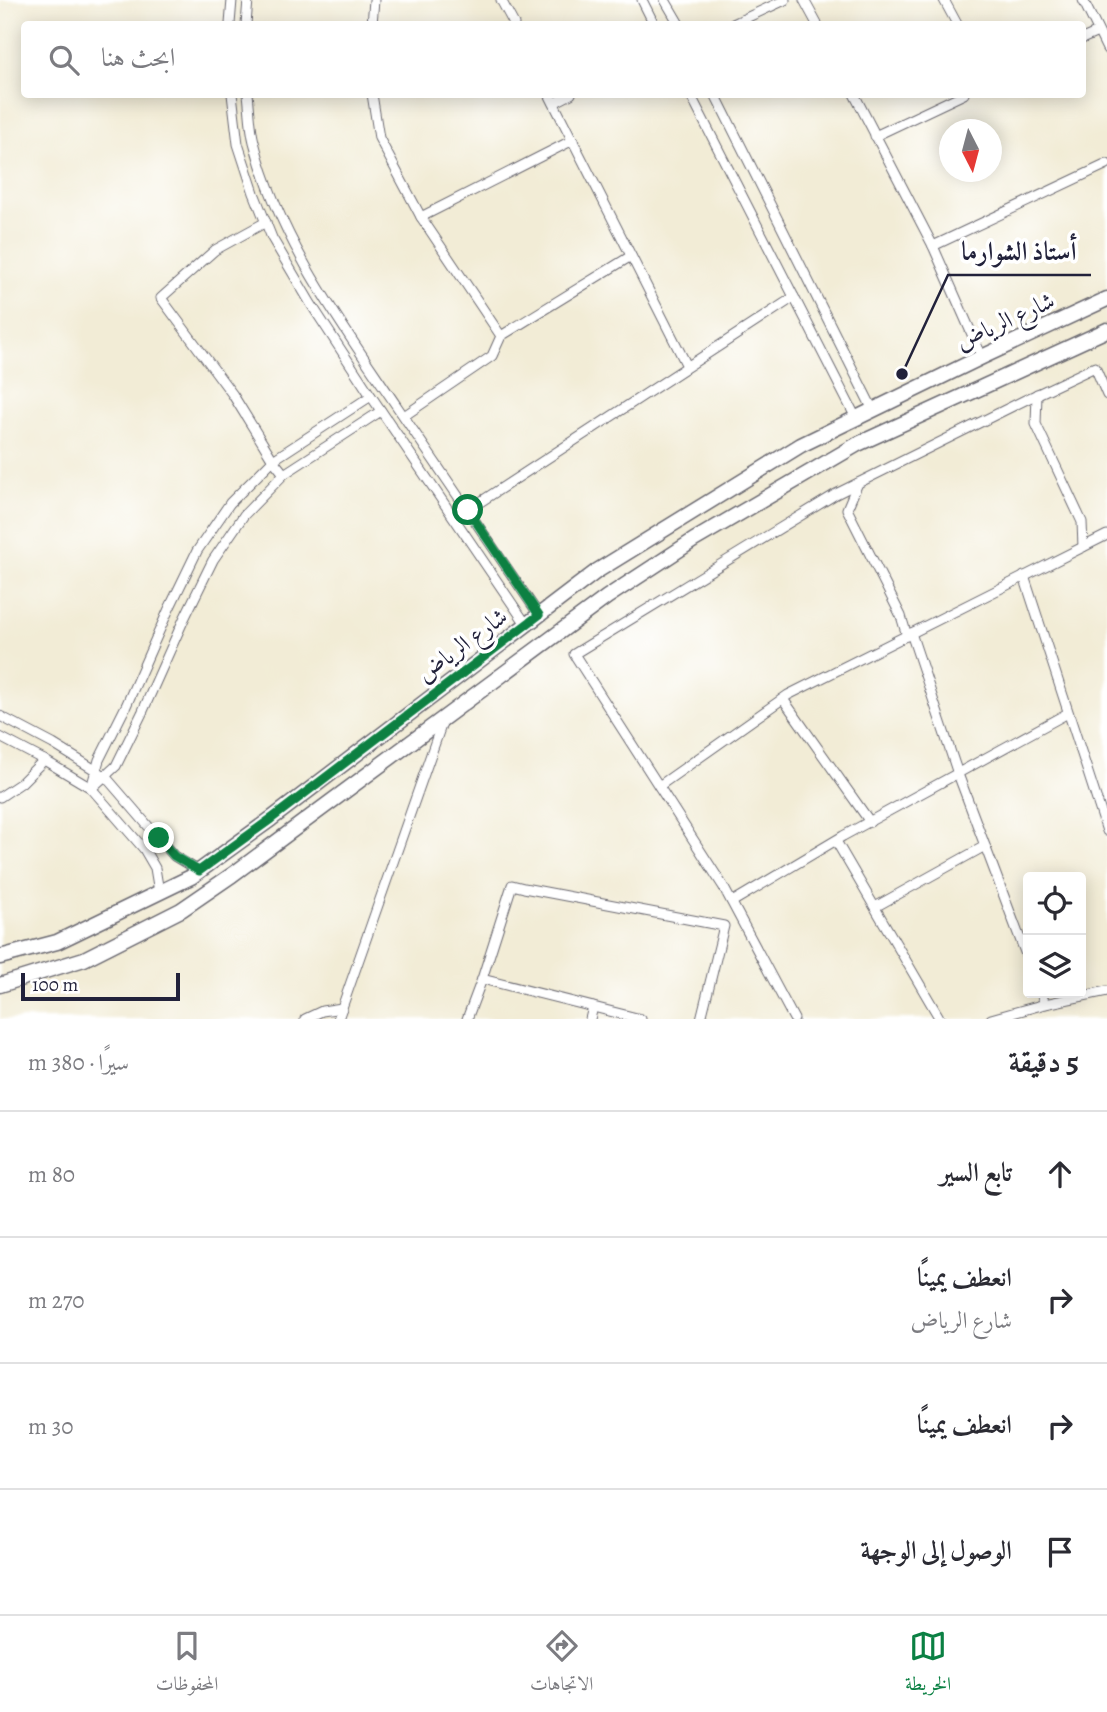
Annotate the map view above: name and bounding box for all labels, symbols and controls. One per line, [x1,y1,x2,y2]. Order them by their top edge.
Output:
search box [21,21,1086,98]
text: ابحث هنا [101,40,176,75]
icon: search [45,41,83,79]
north arrow [939,119,1002,182]
callout: أستاذ الشوارما [948,228,1091,275]
text: أستاذ الشوارما [961,233,1078,269]
street label: شارع الرياض [950,284,1061,362]
route start [452,494,483,525]
street label: شارع الرياض [410,600,516,693]
route end [143,822,174,853]
map controls [1023,872,1086,998]
button: locate [1023,872,1086,935]
button: layers [1023,935,1086,998]
scale bar [21,970,180,1002]
text: 100 m [32,972,78,998]
text: 5 دقيقة [1009,1042,1079,1082]
text: سيرًا · 380 m [28,1047,129,1078]
text: تابع السير [940,1155,1012,1190]
icon: ahead [1041,1155,1079,1193]
text: 80 m [28,1159,75,1190]
text: انعطف يمينًا [917,1260,1012,1295]
icon: right [1041,1281,1079,1319]
text: 270 m [28,1285,85,1316]
text: شارع الرياض [911,1305,1012,1336]
text: انعطف يمينًا [917,1407,1012,1442]
icon: right [1041,1407,1079,1445]
text: 30 m [28,1411,74,1442]
text: الوصول إلى الوجهة [860,1533,1012,1568]
icon: arrive [1041,1533,1079,1571]
tab: المحفوظات [156,1627,218,1702]
tab: الاتجاهات [530,1627,593,1702]
tab: الخريطة [905,1627,951,1702]

